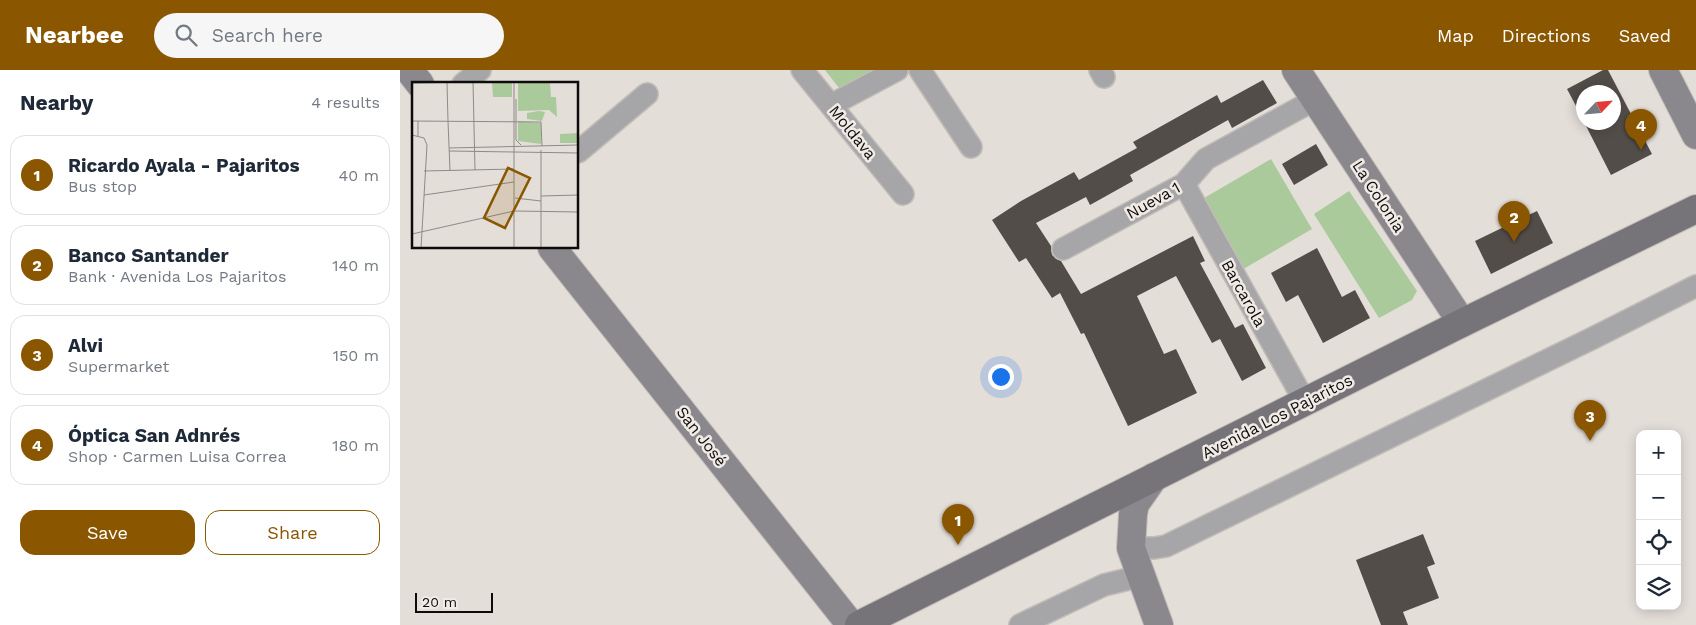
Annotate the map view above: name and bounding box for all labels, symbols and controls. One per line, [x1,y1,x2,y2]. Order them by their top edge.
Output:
search box [154,13,504,58]
text: Nearbee [25,21,124,49]
icon: search [172,21,200,49]
text: Search here [212,24,323,47]
text: Map [1437,25,1474,46]
text: Directions [1502,25,1591,46]
text: Saved [1619,25,1671,46]
inset map [412,82,579,249]
north arrow [1576,85,1621,130]
text: Nearby [20,90,93,115]
text: 4 results [311,93,380,112]
street label: Moldava [825,101,880,163]
pin: 4 [1625,109,1657,150]
text: Ricardo Ayala - Pajaritos [68,154,300,177]
street label: La Colonia [1348,157,1409,236]
text: 1 [34,166,40,185]
text: 40 m [339,166,379,185]
text: Bus stop [68,177,137,196]
street label: Nueva 1 [1123,178,1184,223]
pin: 2 [1498,201,1530,242]
text: Banco Santander [68,244,229,267]
text: 2 [32,256,42,275]
text: 140 m [332,256,379,275]
street label: Barcarola [1217,256,1270,330]
text: Bank · Avenida Los Pajaritos [68,267,286,286]
text: Alvi [68,334,103,357]
text: 3 [32,346,42,365]
text: 150 m [333,346,379,365]
text: Supermarket [68,357,169,376]
your location [988,364,1014,390]
street label: Avenida Los Pajaritos [1199,370,1356,463]
pin: 3 [1574,400,1606,441]
street label: San José [672,403,731,470]
text: Óptica San Adnrés [68,424,240,447]
map controls [1636,430,1681,610]
button: + [1636,430,1681,475]
text: 4 [32,436,42,455]
text: 180 m [332,436,379,455]
text: Shop · Carmen Luisa Correa [68,447,286,466]
button: − [1636,475,1681,520]
pin: 1 [942,504,974,545]
button: Save [20,510,195,555]
button: Share [205,510,380,555]
button: locate [1636,520,1681,565]
button: layers [1636,565,1681,610]
scale bar [415,590,492,613]
text: 20 m [422,594,457,610]

